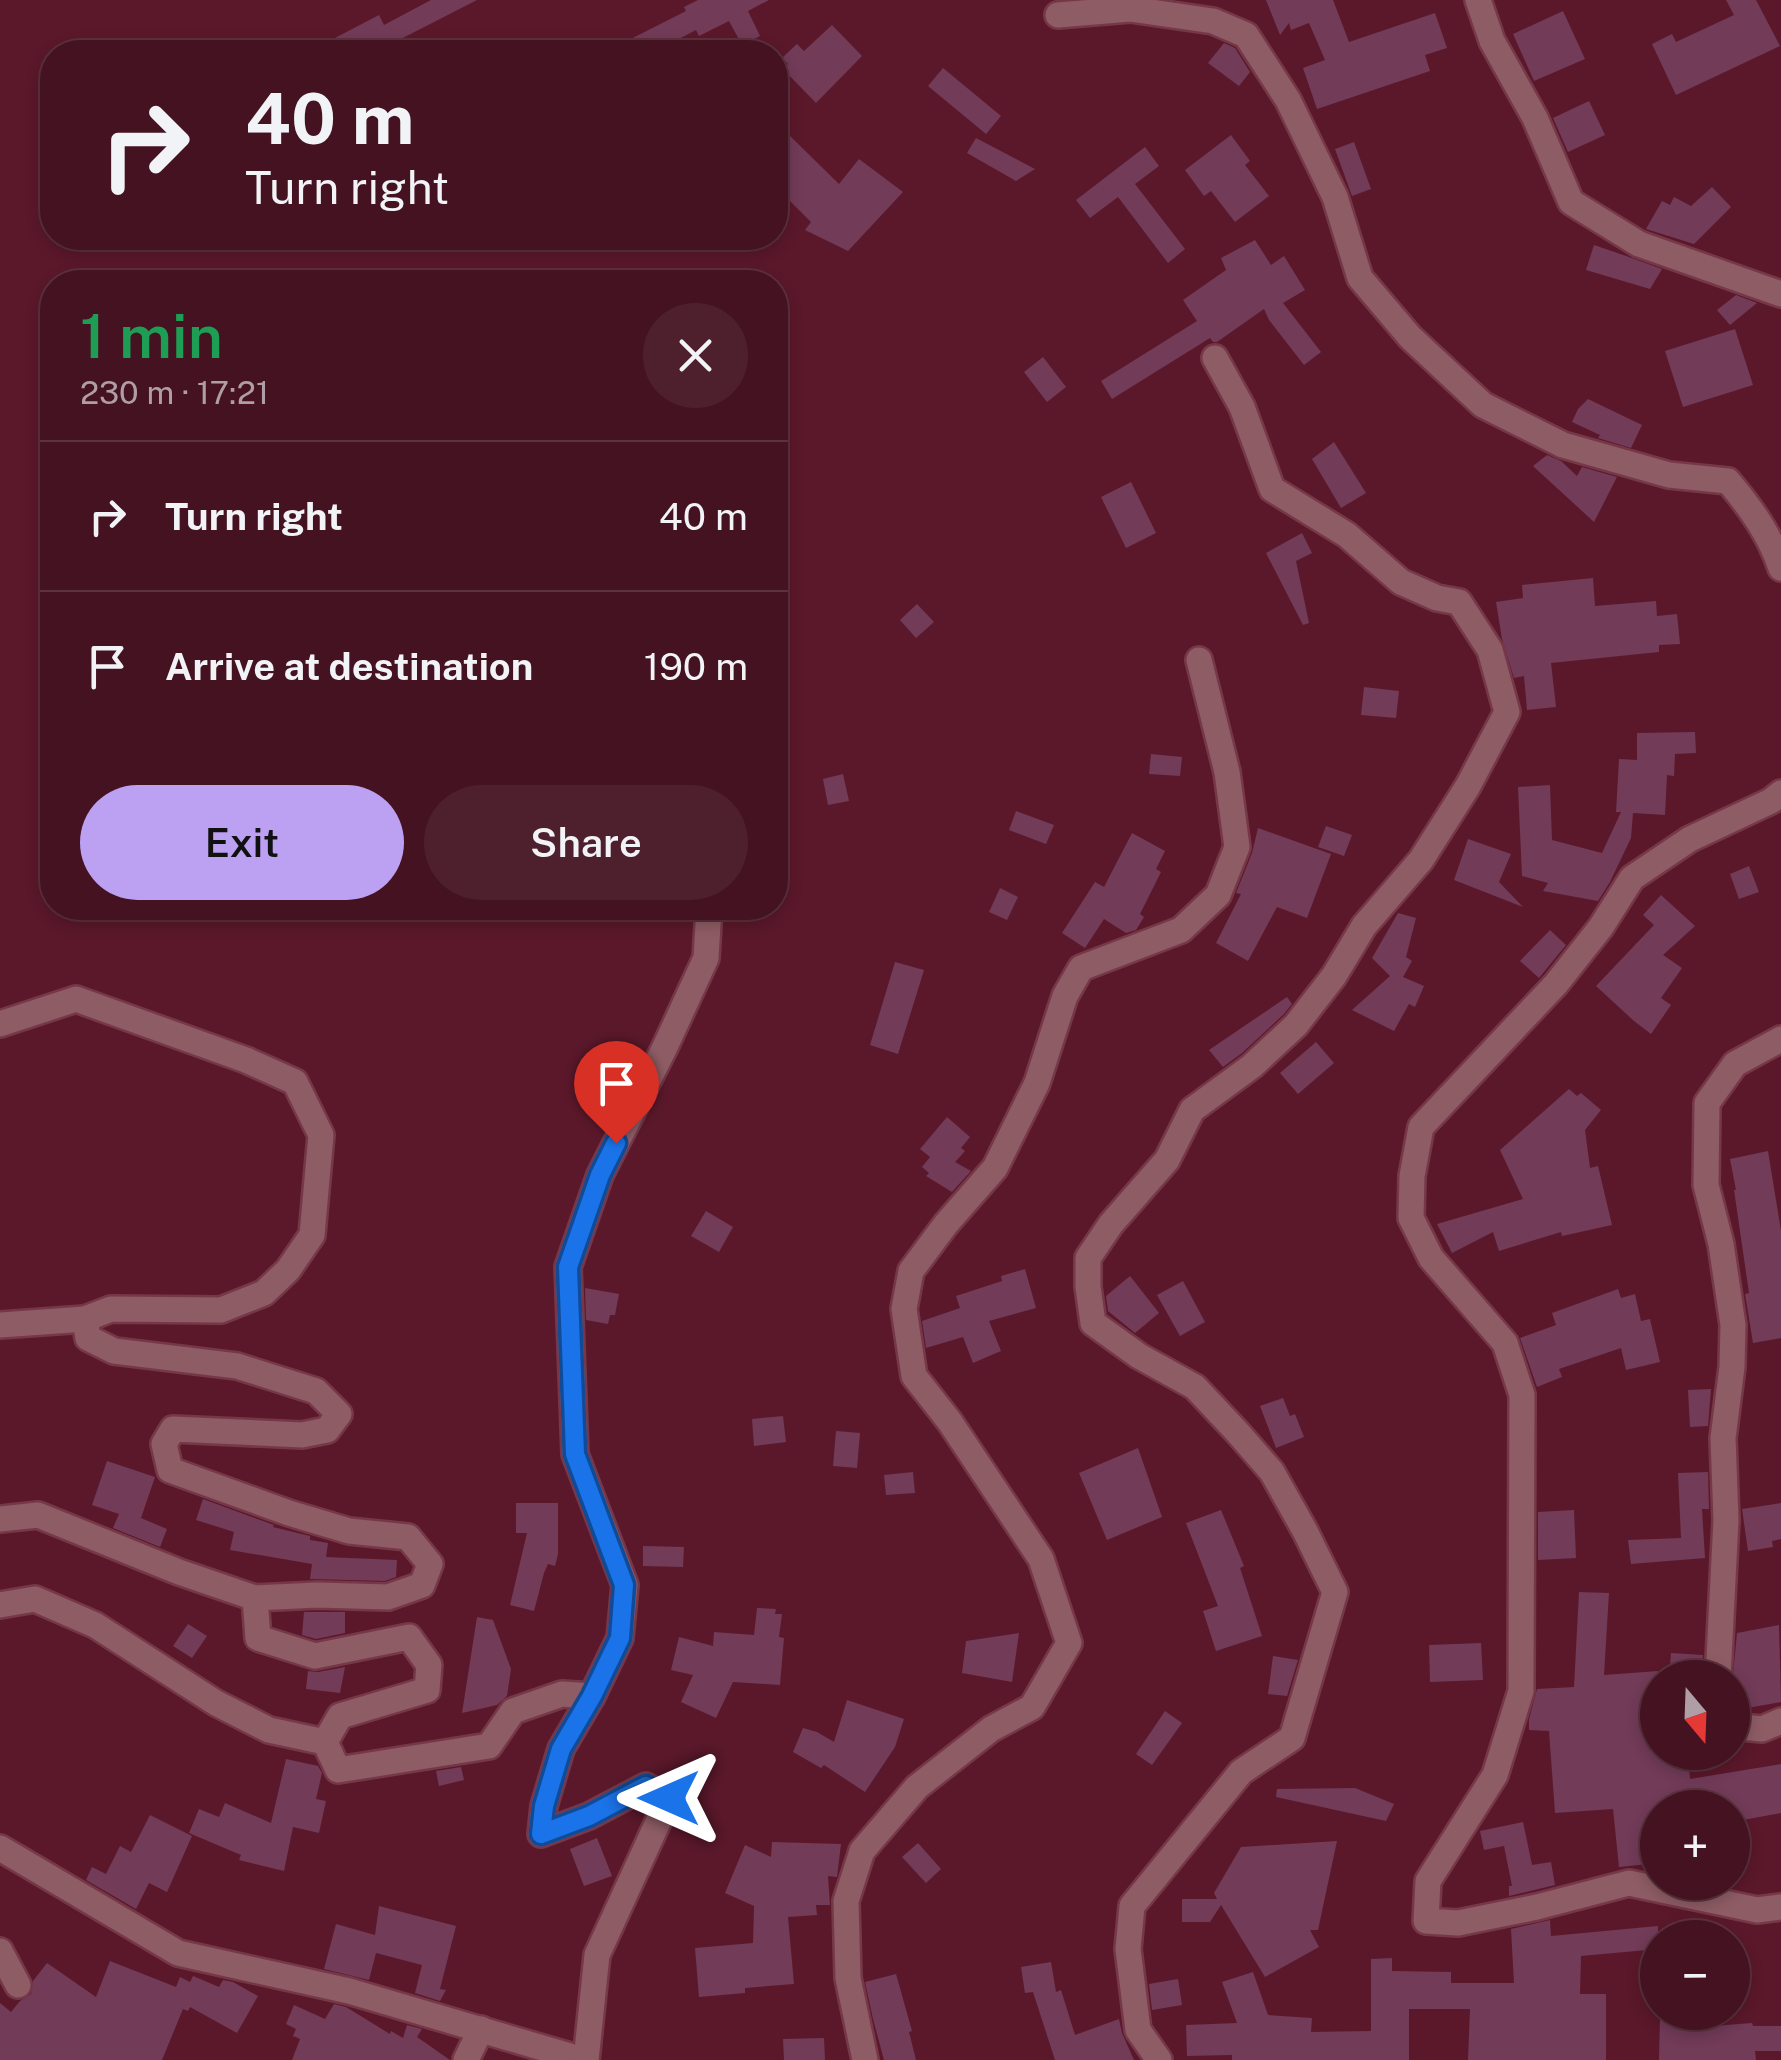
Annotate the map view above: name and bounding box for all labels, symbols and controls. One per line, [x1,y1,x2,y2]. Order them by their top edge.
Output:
text: 40 m [245,77,415,160]
icon: right [80,80,210,210]
text: Turn right [245,161,449,214]
text: 1 min [80,301,223,372]
button: close [643,303,748,408]
text: 230 m · 17:21 [80,374,269,411]
icon: right [80,489,135,544]
text: Turn right [165,494,343,539]
text: 40 m [659,494,748,539]
icon: arrive [80,639,135,694]
text: Arrive at destination [165,644,533,689]
text: 190 m [644,644,748,689]
button: Exit [80,785,404,900]
button: Share [424,785,748,900]
pin [574,1041,659,1144]
icon: arrive [589,1056,644,1111]
north arrow [1640,1660,1750,1770]
map controls [1640,1660,1750,2030]
position arrow [617,1746,721,1850]
button: + [1640,1790,1750,1900]
button: − [1640,1920,1750,2030]

